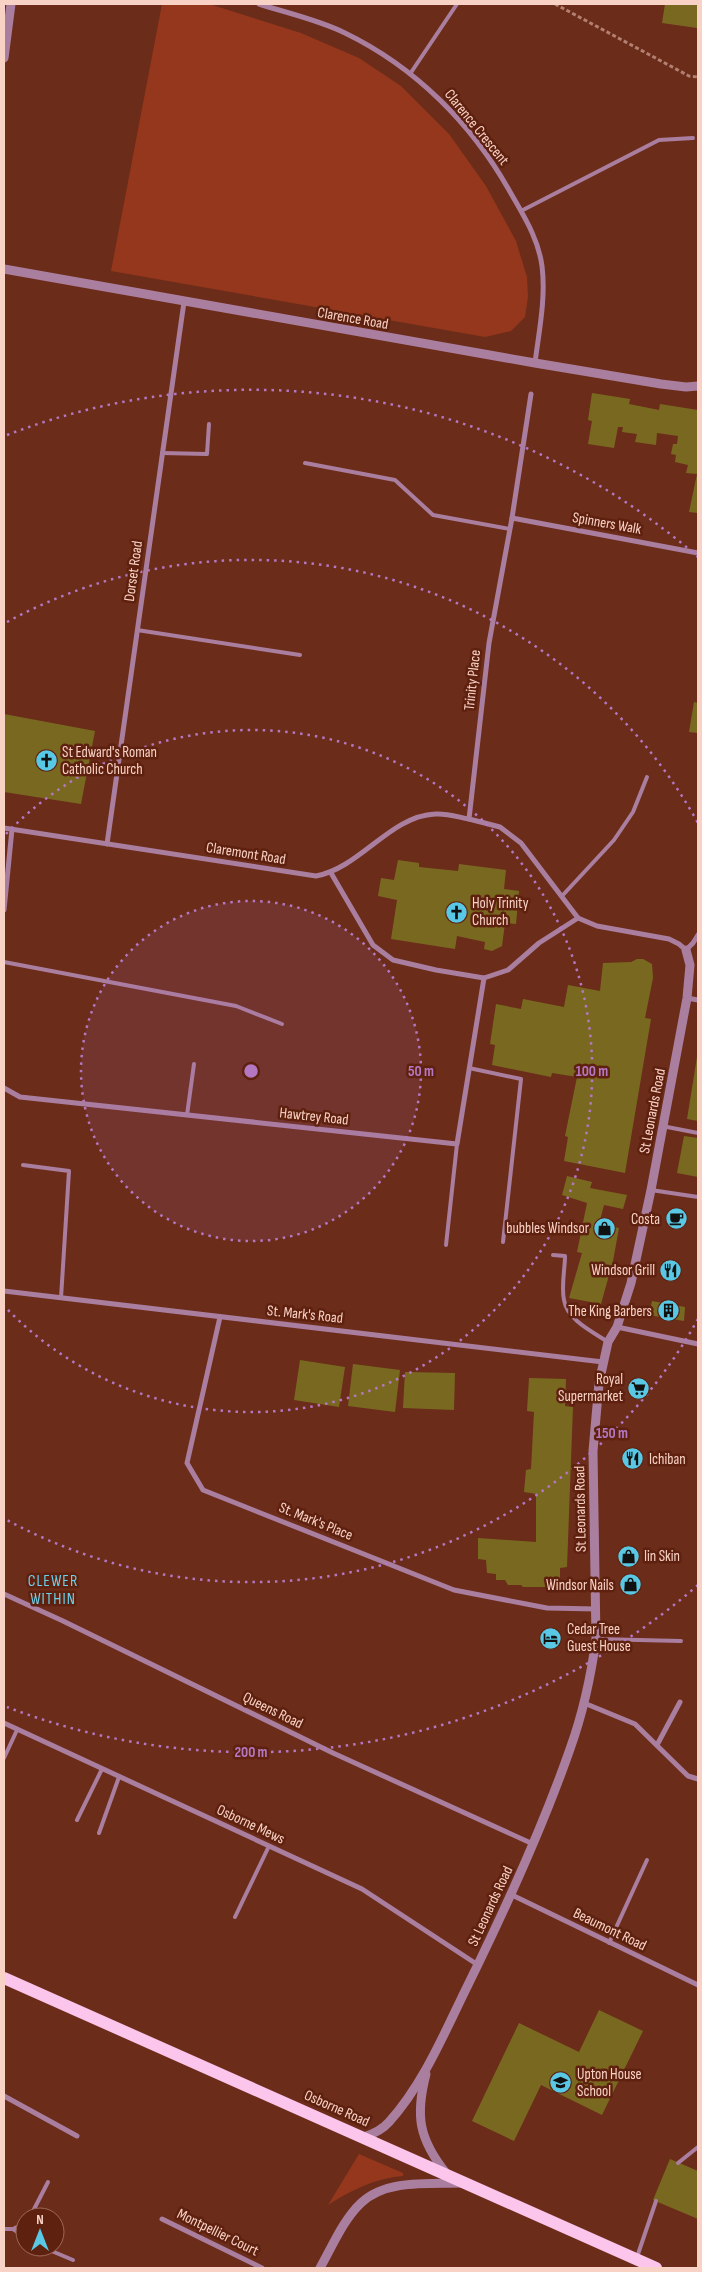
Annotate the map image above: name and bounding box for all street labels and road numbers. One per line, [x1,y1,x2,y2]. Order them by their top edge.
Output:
street label: Clarence Crescent [440,85,513,170]
street label: Clarence Road [316,303,390,334]
street label: Spinners Walk [571,508,643,539]
street label: Dorset Road [120,540,147,603]
street label: Trinity Place [460,649,485,711]
street label: Claremont Road [205,838,287,869]
street label: St Leonards Road [635,1067,670,1155]
street label: Hawtrey Road [278,1103,349,1130]
street label: St. Mark's Road [266,1301,344,1328]
street label: St Leonards Road [570,1466,591,1552]
street label: St. Mark's Place [276,1498,356,1545]
street label: Queens Road [239,1688,306,1733]
street label: Osborne Mews [214,1800,288,1849]
street label: St Leonards Road [464,1863,517,1949]
street label: Beaumont Road [570,1904,649,1955]
street label: Osborne Road [301,2086,372,2131]
street label: Montpellier Court [174,2204,262,2261]

